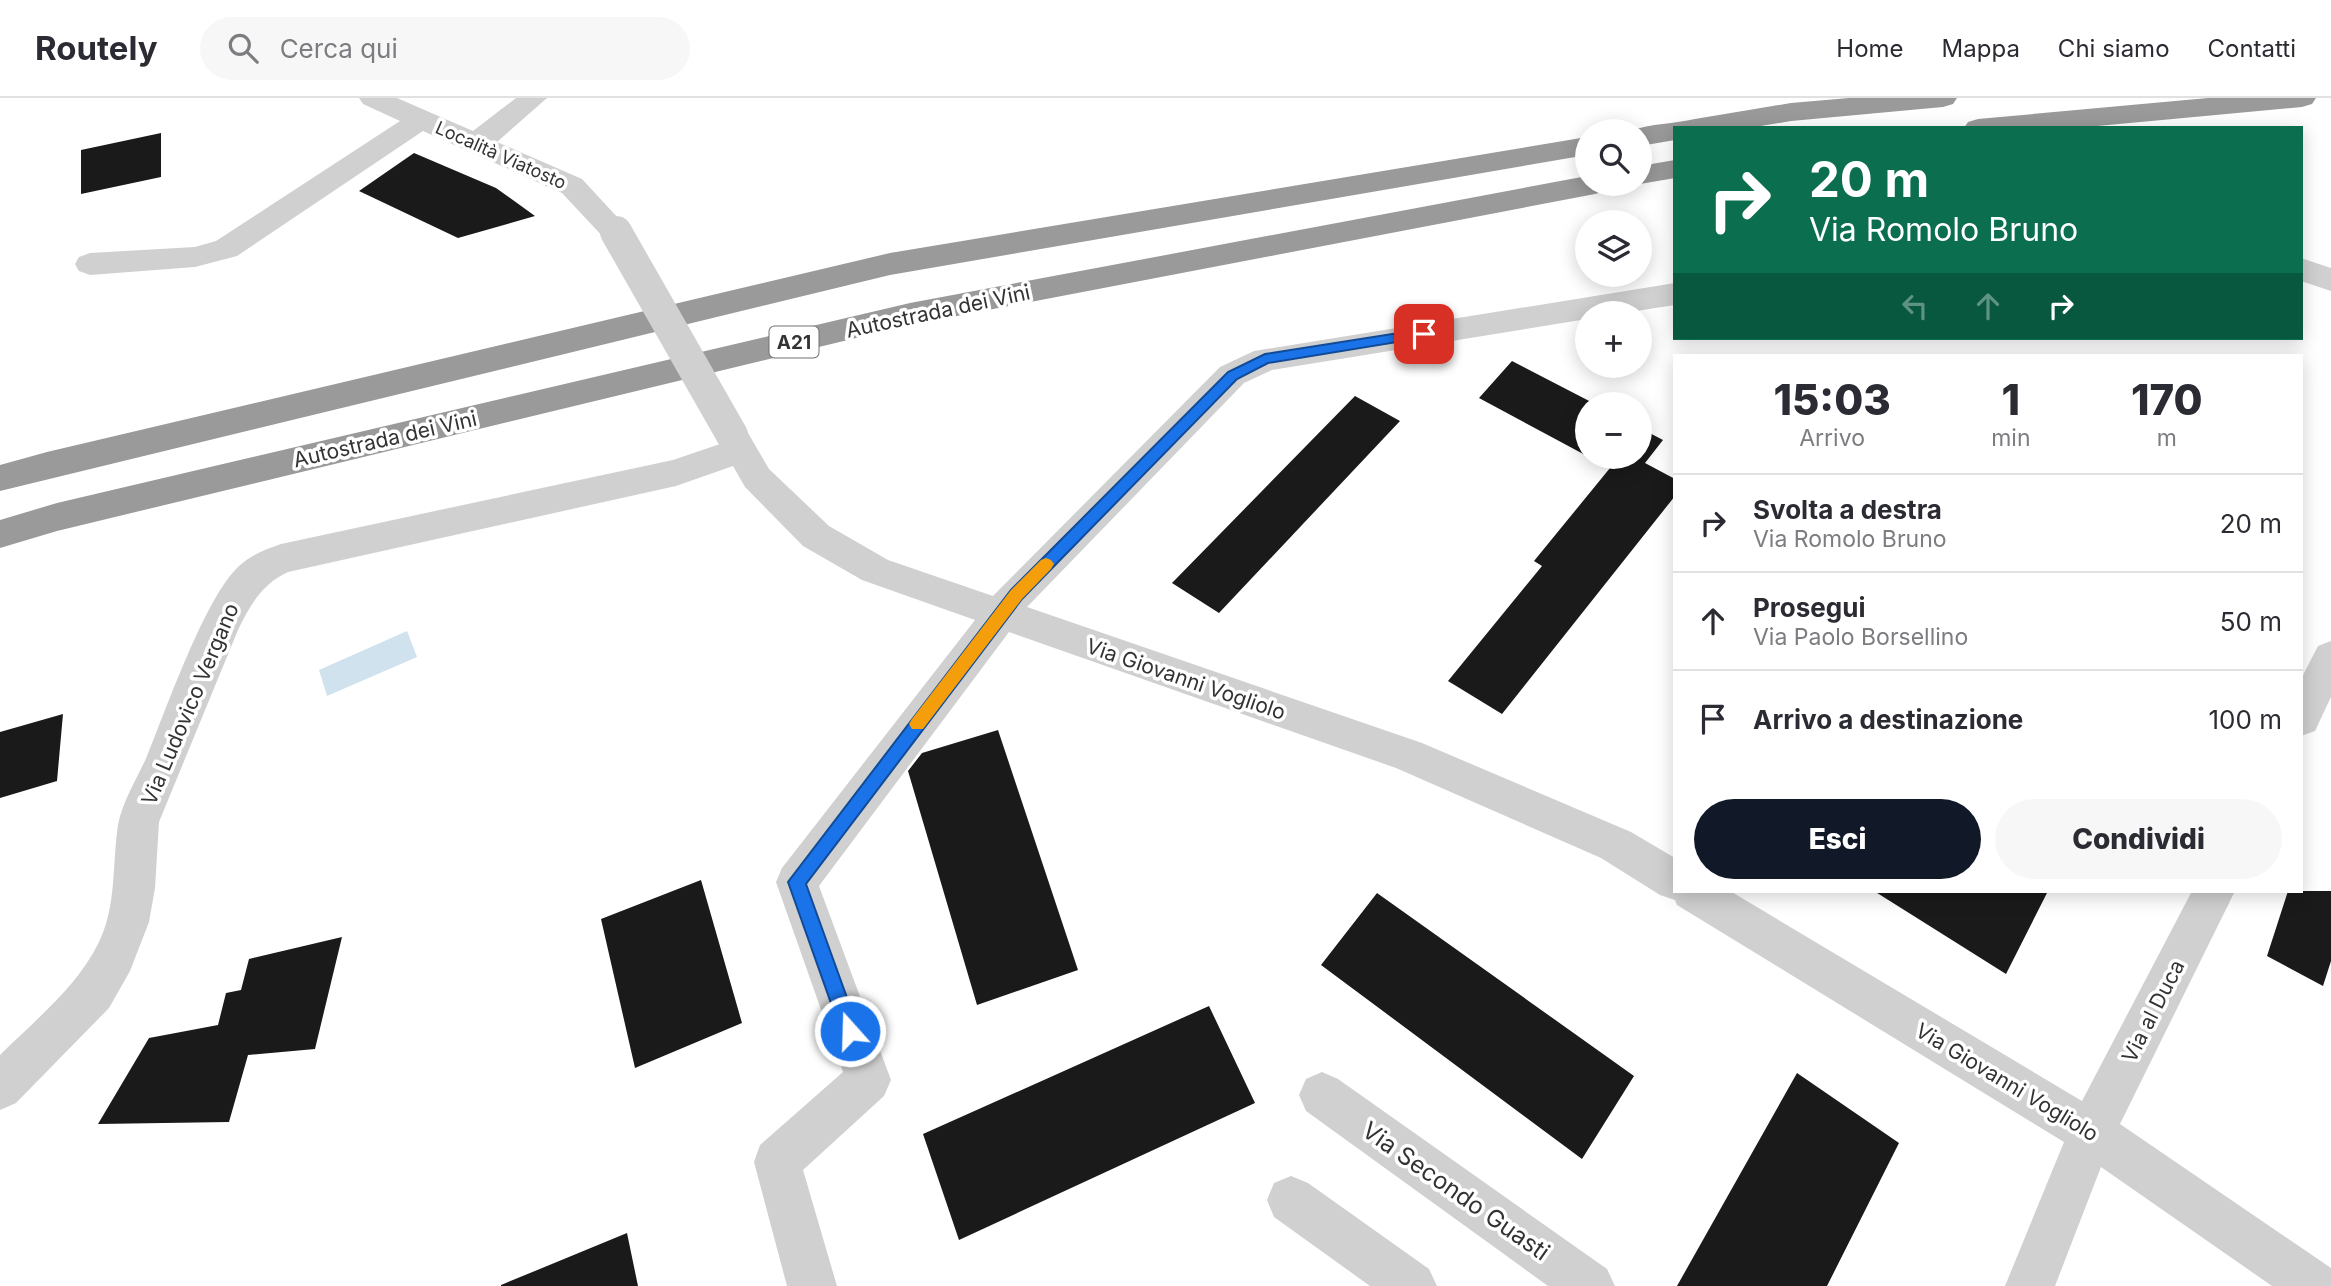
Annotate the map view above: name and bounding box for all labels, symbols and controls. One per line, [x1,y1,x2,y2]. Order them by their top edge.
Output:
search box [200,17,690,80]
text: Routely [35,28,158,68]
icon: search [224,29,262,67]
text: Cerca qui [280,33,398,64]
text: Home [1836,34,1904,63]
text: Mappa [1942,34,2020,63]
text: Chi siamo [2058,34,2170,63]
text: Contatti [2208,34,2296,63]
street label: Località Viatosto [432,117,570,193]
map controls [1575,119,1652,469]
button: search [1575,119,1652,196]
text: 20 m [1809,150,1929,209]
icon: right [1694,154,1785,245]
button: layers [1575,210,1652,287]
text: Via Romolo Bruno [1809,210,2078,249]
street label: Autostrada dei Vini [844,279,1032,343]
icon: left [1896,287,1934,325]
icon: ahead [1969,287,2007,325]
icon: right [2042,287,2080,325]
button: + [1575,301,1652,378]
pin [1394,304,1454,364]
icon: arrive [1405,315,1443,353]
road number: A21 [770,326,818,358]
text: 15:03 [1773,374,1891,425]
text: 1 [2002,374,2020,425]
text: 170 [2131,374,2203,425]
button: − [1575,392,1652,469]
street label: Autostrada dei Vini [291,406,479,472]
text: Arrivo [1799,424,1865,452]
text: min [1991,424,2031,452]
text: m [2157,424,2177,452]
text: Svolta a destra [1753,494,1942,525]
icon: right [1694,504,1732,542]
text: 20 m [2220,508,2282,539]
text: Via Romolo Bruno [1753,525,1947,553]
text: Prosegui [1753,592,1865,623]
street label: Via Ludovico Vergano [136,599,244,809]
icon: ahead [1694,602,1732,640]
text: 50 m [2220,606,2282,637]
text: Via Paolo Borsellino [1753,623,1968,651]
street label: Via Giovanni Vogliolo [1083,633,1289,725]
icon: arrive [1694,700,1732,738]
text: Arrivo a destinazione [1753,704,2023,735]
text: 100 m [2209,704,2282,735]
button: Esci [1694,799,1981,879]
button: Condividi [1995,799,2282,879]
street label: Via al Duca [2117,956,2189,1066]
position arrow [813,994,887,1068]
street label: Via Giovanni Vogliolo [1911,1018,2103,1146]
street label: Via Secondo Guasti [1357,1115,1555,1267]

